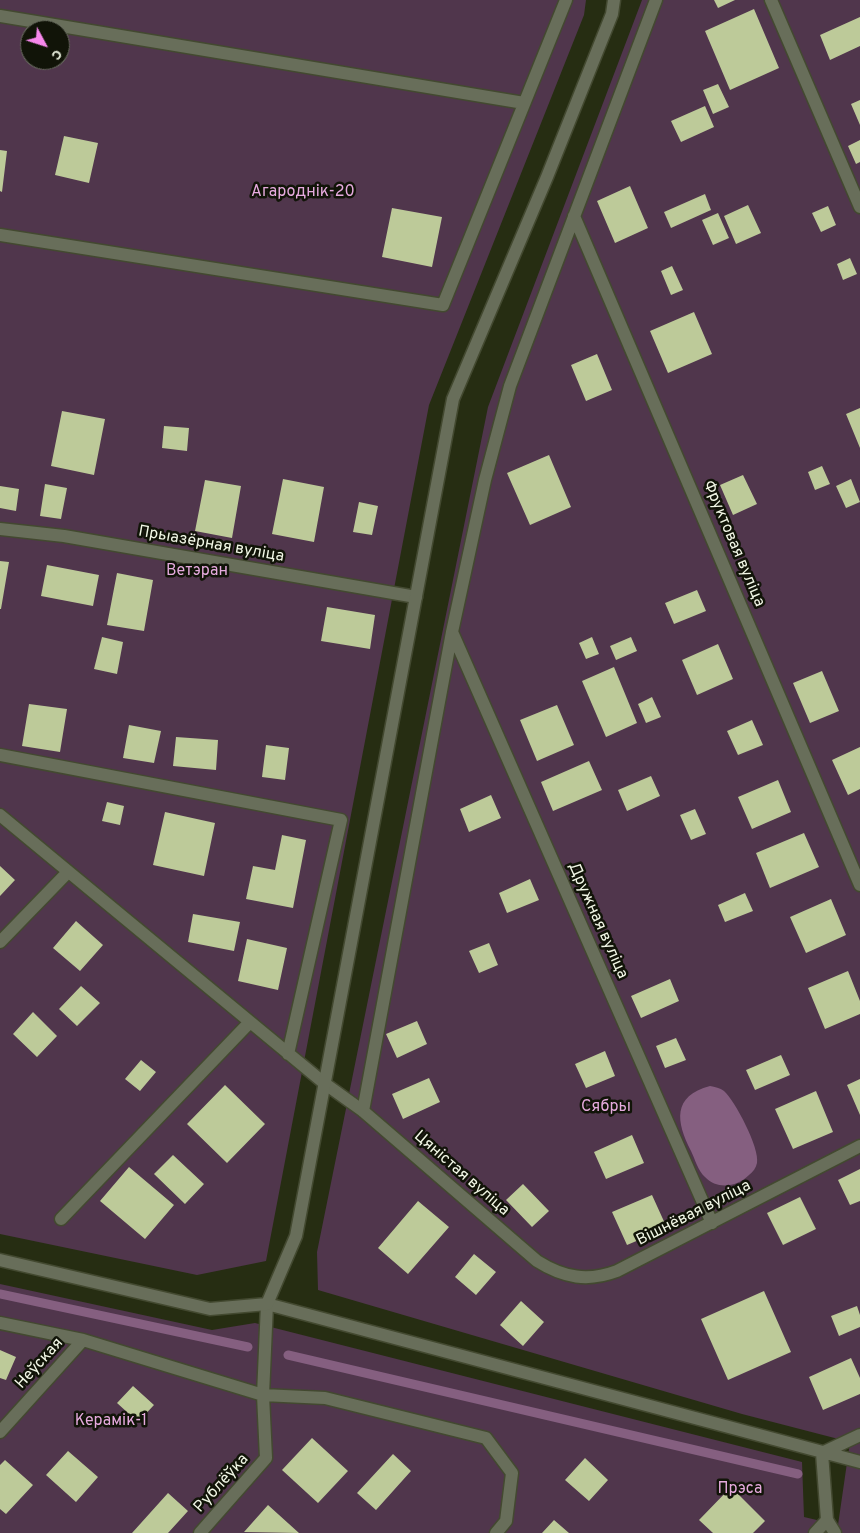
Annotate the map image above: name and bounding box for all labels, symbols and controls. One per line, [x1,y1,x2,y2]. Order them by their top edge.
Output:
north arrow [20,20,70,70]
text: С [47,45,66,63]
park label: Агароднік-20 [251,183,355,203]
street label: Фруктовая вуліца [698,478,768,610]
street label: Прыазёрная вуліца [137,523,285,567]
park label: Ветэран [166,562,228,582]
street label: Дружная вуліца [563,860,631,982]
park label: Сябры [581,1098,631,1118]
street label: Цяністая вуліца [409,1127,513,1221]
street label: Вішнёвая вуліца [634,1177,754,1251]
street label: Неўская [12,1334,68,1394]
park label: Керамік-1 [75,1412,147,1432]
street label: Рублёўка [191,1451,253,1517]
park label: Прэса [718,1480,762,1500]

